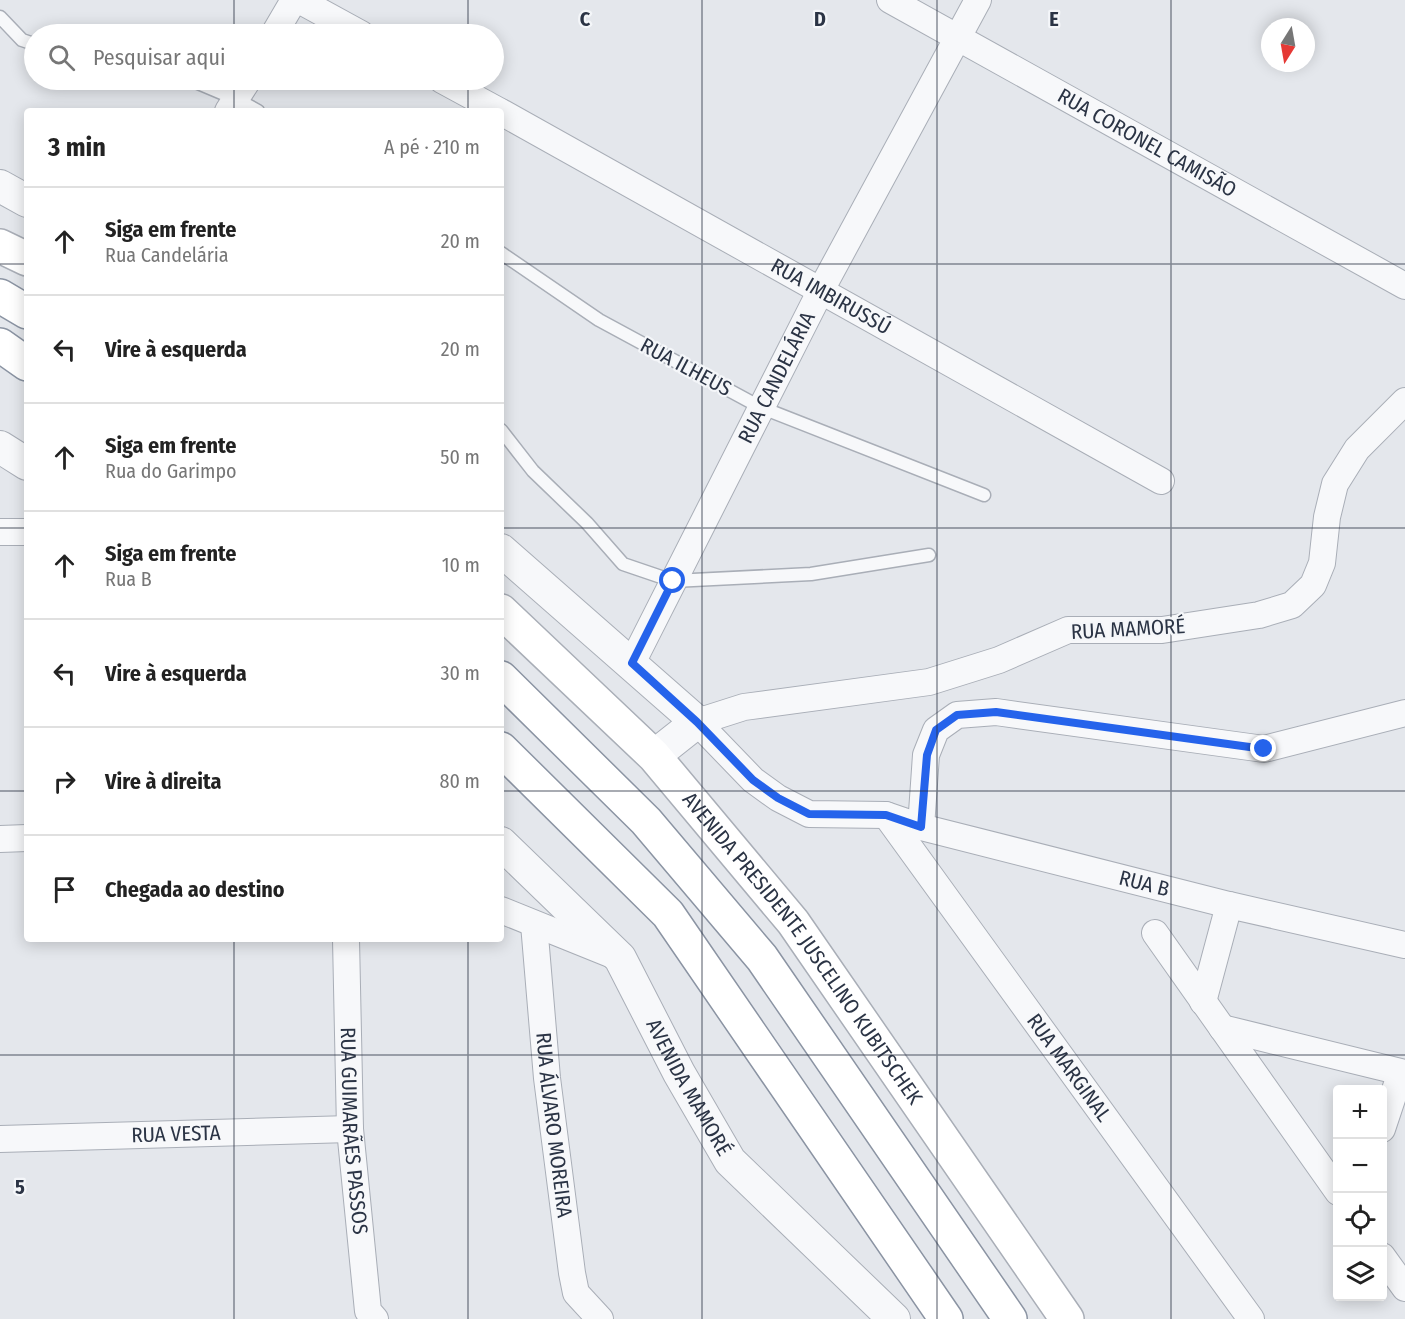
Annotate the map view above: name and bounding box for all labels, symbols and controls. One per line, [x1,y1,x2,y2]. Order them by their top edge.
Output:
text: C [580,7,591,31]
text: D [814,7,826,31]
text: E [1049,7,1059,31]
north arrow [1261,18,1315,72]
search box [24,24,504,90]
icon: search [45,41,78,74]
text: Pesquisar aqui [93,44,225,71]
street label: RUA CORONEL CAMISÃO [1053,83,1241,203]
text: 3 min [48,132,106,163]
text: A pé · 210 m [384,135,480,159]
text: Siga em frente [105,216,236,243]
icon: ahead [48,225,81,258]
text: 20 m [441,229,480,253]
text: Rua Candelária [105,243,229,267]
street label: RUA IMBIRUSSÚ [766,253,895,340]
street label: RUA CANDELÁRIA [732,307,821,448]
street label: RUA ILHEUS [636,332,736,402]
icon: left [48,333,81,366]
text: Vire à esquerda [105,336,247,363]
text: 20 m [441,337,480,361]
text: Siga em frente [105,432,236,459]
icon: ahead [48,441,81,474]
text: 50 m [440,445,480,469]
text: Rua do Garimpo [105,459,237,483]
text: Siga em frente [105,540,236,567]
icon: ahead [48,549,81,582]
text: 10 m [442,553,480,577]
text: Rua B [105,567,152,591]
route start [659,567,685,593]
street label: RUA MAMORÉ [1070,613,1186,645]
icon: left [48,657,81,690]
text: Vire à esquerda [105,660,247,687]
text: 30 m [440,661,480,685]
route end [1250,735,1276,761]
icon: right [48,765,81,798]
text: Vire à direita [105,768,221,795]
text: 80 m [440,769,480,793]
street label: AVENIDA PRESIDENTE JUSCELINO KUBITSCHEK [677,787,928,1110]
street label: RUA B [1116,865,1172,902]
icon: arrive [48,873,81,906]
text: Chegada ao destino [105,876,285,903]
street label: RUA MARGINAL [1021,1008,1117,1127]
street label: AVENIDA MAMORÉ [640,1014,737,1161]
street label: RUA GUIMARÃES PASSOS [335,1027,373,1236]
street label: RUA ÁLVARO MOREIRA [530,1031,578,1219]
map controls [1333,1085,1387,1301]
button: + [1333,1085,1387,1139]
street label: RUA VESTA [131,1120,221,1148]
button: − [1333,1139,1387,1193]
text: 5 [15,1175,25,1199]
button: locate [1333,1193,1387,1247]
button: layers [1333,1247,1387,1301]

